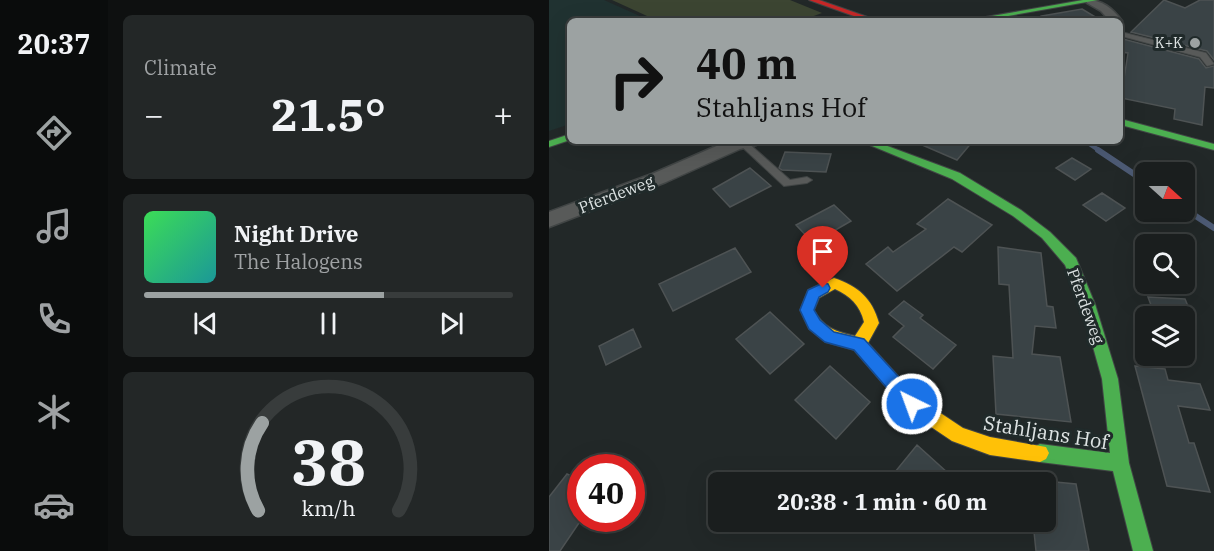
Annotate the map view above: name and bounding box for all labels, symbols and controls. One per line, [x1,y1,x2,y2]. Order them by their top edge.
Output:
text: 20:37 [18,26,90,61]
place label: K+K [1155,34,1183,52]
text: 40 m [696,36,797,91]
marker: K+K [1188,36,1202,50]
icon: right [597,42,675,120]
text: Climate [144,54,217,81]
text: 21.5° [271,85,386,143]
text: Stahljans Hof [696,89,866,124]
text: − [144,93,164,136]
text: + [493,93,513,136]
icon: directions [33,112,75,154]
north arrow [1135,162,1195,222]
map controls [1135,162,1195,366]
street label: Pferdeweg [576,170,657,217]
icon: music [33,205,75,247]
text: Night Drive [234,219,359,248]
pin [797,226,848,288]
button: search [1135,234,1195,294]
icon: arrive [806,235,839,268]
text: The Halogens [234,248,363,275]
street label: Pferdeweg [1063,265,1109,347]
icon: phone [33,298,75,340]
button: layers [1135,306,1195,366]
icon: previous [189,307,222,340]
icon: pause [312,307,345,340]
icon: next [435,307,468,340]
position arrow [880,372,944,436]
icon: climate [33,391,75,433]
street label: Stahljans Hof [982,409,1112,455]
text: 38 [291,421,366,502]
speed limit sign: 40 [567,454,645,532]
icon: car [33,484,75,526]
text: 20:38 · 1 min · 60 m [777,487,987,516]
text: km/h [301,495,356,523]

